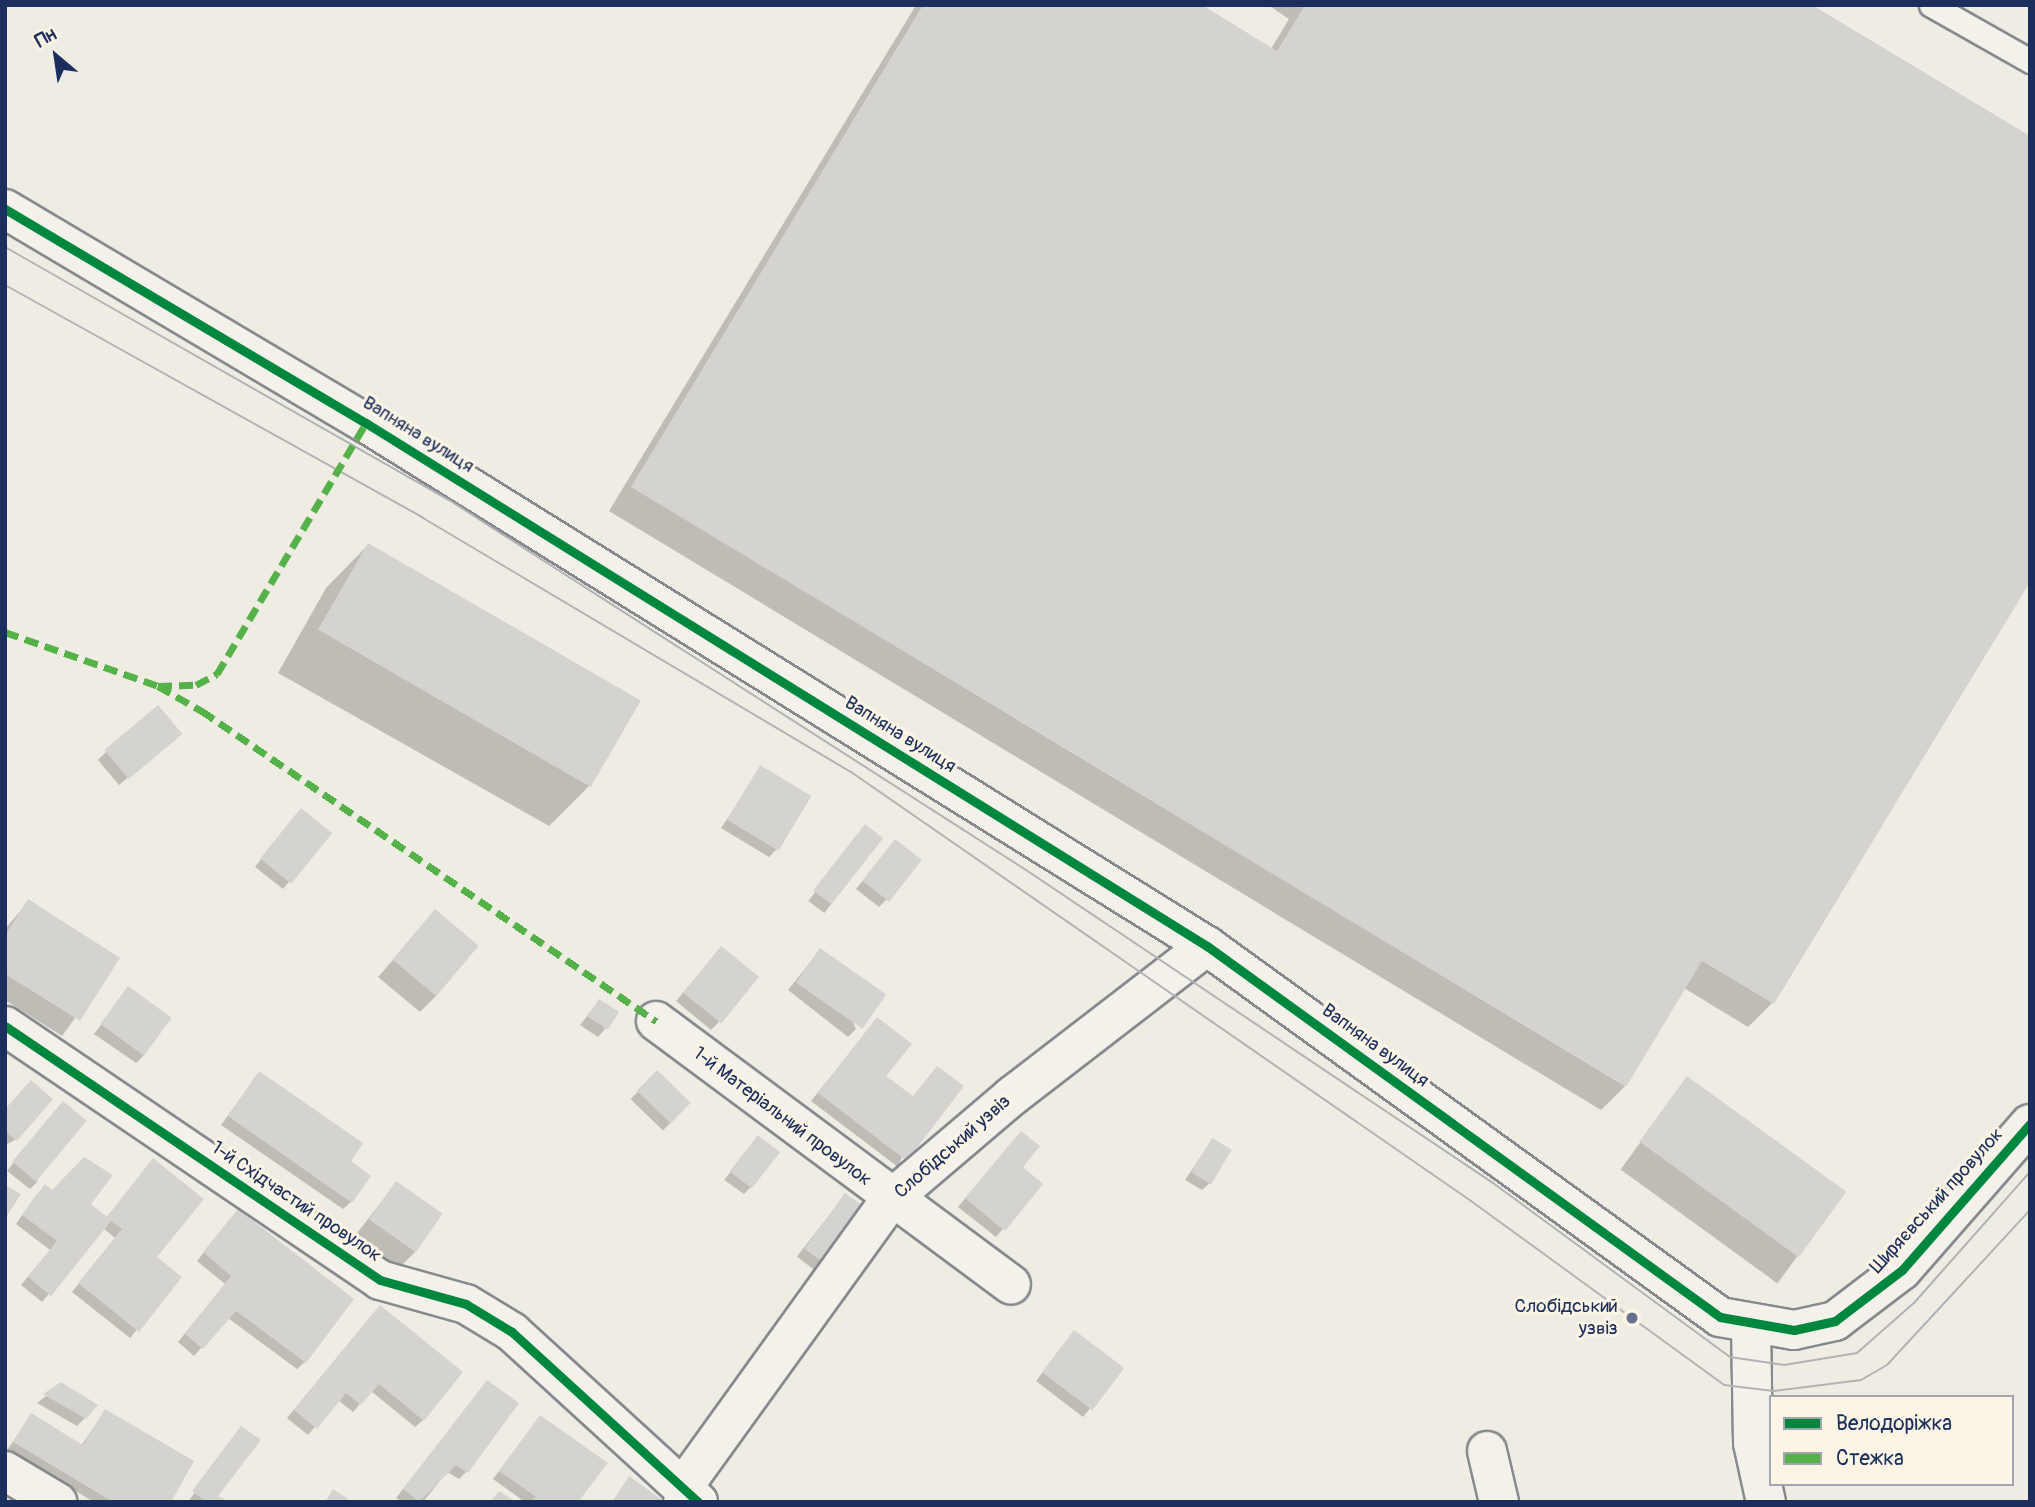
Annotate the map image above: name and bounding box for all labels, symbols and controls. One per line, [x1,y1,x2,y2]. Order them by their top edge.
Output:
north arrow [21,21,91,91]
text: Пн [31,22,61,53]
street label: Вапняна вулиця [358,392,478,478]
street label: Вапняна вулиця [840,692,960,778]
street label: Вапняна вулиця [1317,999,1433,1093]
street label: 1-й Матеріальний провулок [688,1042,876,1192]
street label: Слобідський узвіз [890,1090,1016,1204]
street label: Ширяєвський провулок [1866,1124,2008,1278]
street label: 1-й Східчастий провулок [207,1137,385,1267]
place label: Слобідський узвіз [1515,1296,1618,1340]
marker: Слобідський узвіз [1624,1310,1640,1326]
legend [1769,1395,2014,1486]
text: Велодоріжка [1836,1410,1952,1437]
text: Стежка [1836,1445,1904,1472]

